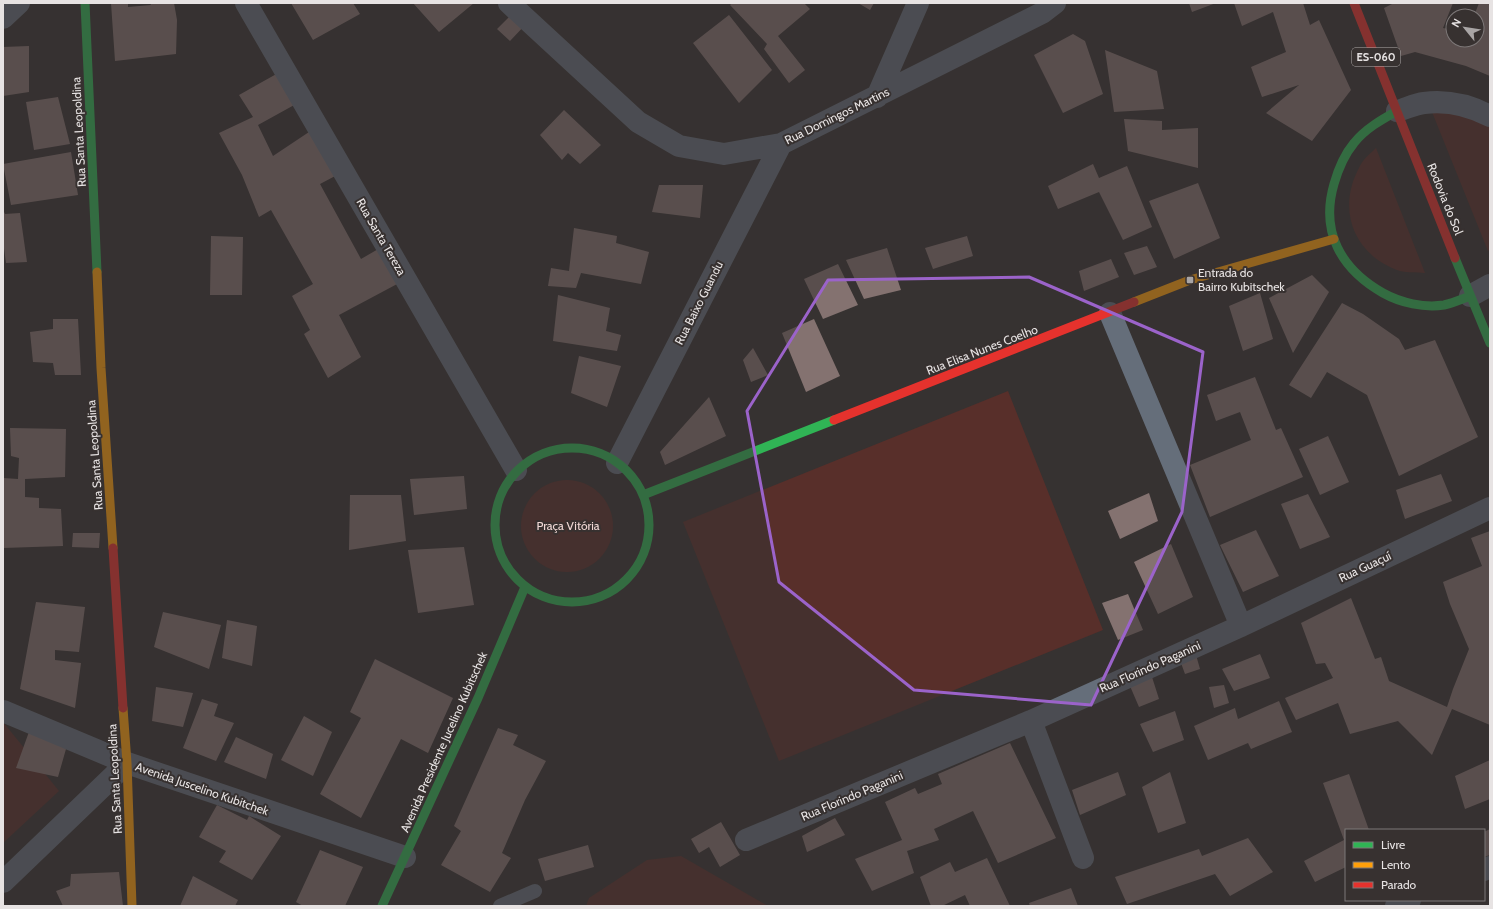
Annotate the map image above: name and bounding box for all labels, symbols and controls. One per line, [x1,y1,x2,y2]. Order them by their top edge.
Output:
north arrow [1445,8,1485,48]
text: N [1448,16,1464,30]
road number: ES-060 [1352,48,1400,66]
street label: Rua Santa Leopoldina [68,76,89,187]
street label: Rua Domingos Martins [782,84,892,147]
street label: Rodovia do Sol [1424,161,1467,237]
street label: Rua Santa Tereza [353,196,410,278]
street label: Rua Baixo Guandu [671,258,726,347]
place label: Entrada do Bairro Kubitschek [1198,265,1285,294]
marker: Entrada do Bairro Kubitschek [1185,275,1195,285]
street label: Rua Elisa Nunes Coelho [924,321,1040,378]
street label: Rua Santa Leopoldina [83,399,106,510]
park label: Praça Vitória [536,518,600,533]
street label: Rua Guaçuí [1336,548,1394,585]
street label: Rua Florindo Paganini [1097,637,1203,696]
street label: Avenida Presidente Jucelino Kubitschek [397,649,491,834]
street label: Rua Santa Leopoldina [104,723,125,834]
street label: Avenida Juscelino Kubitchek [134,759,271,819]
street label: Rua Florindo Paganini [799,767,905,824]
legend [1345,829,1485,901]
text: Livre [1381,837,1405,852]
text: Lento [1381,857,1411,872]
text: Parado [1381,877,1417,892]

